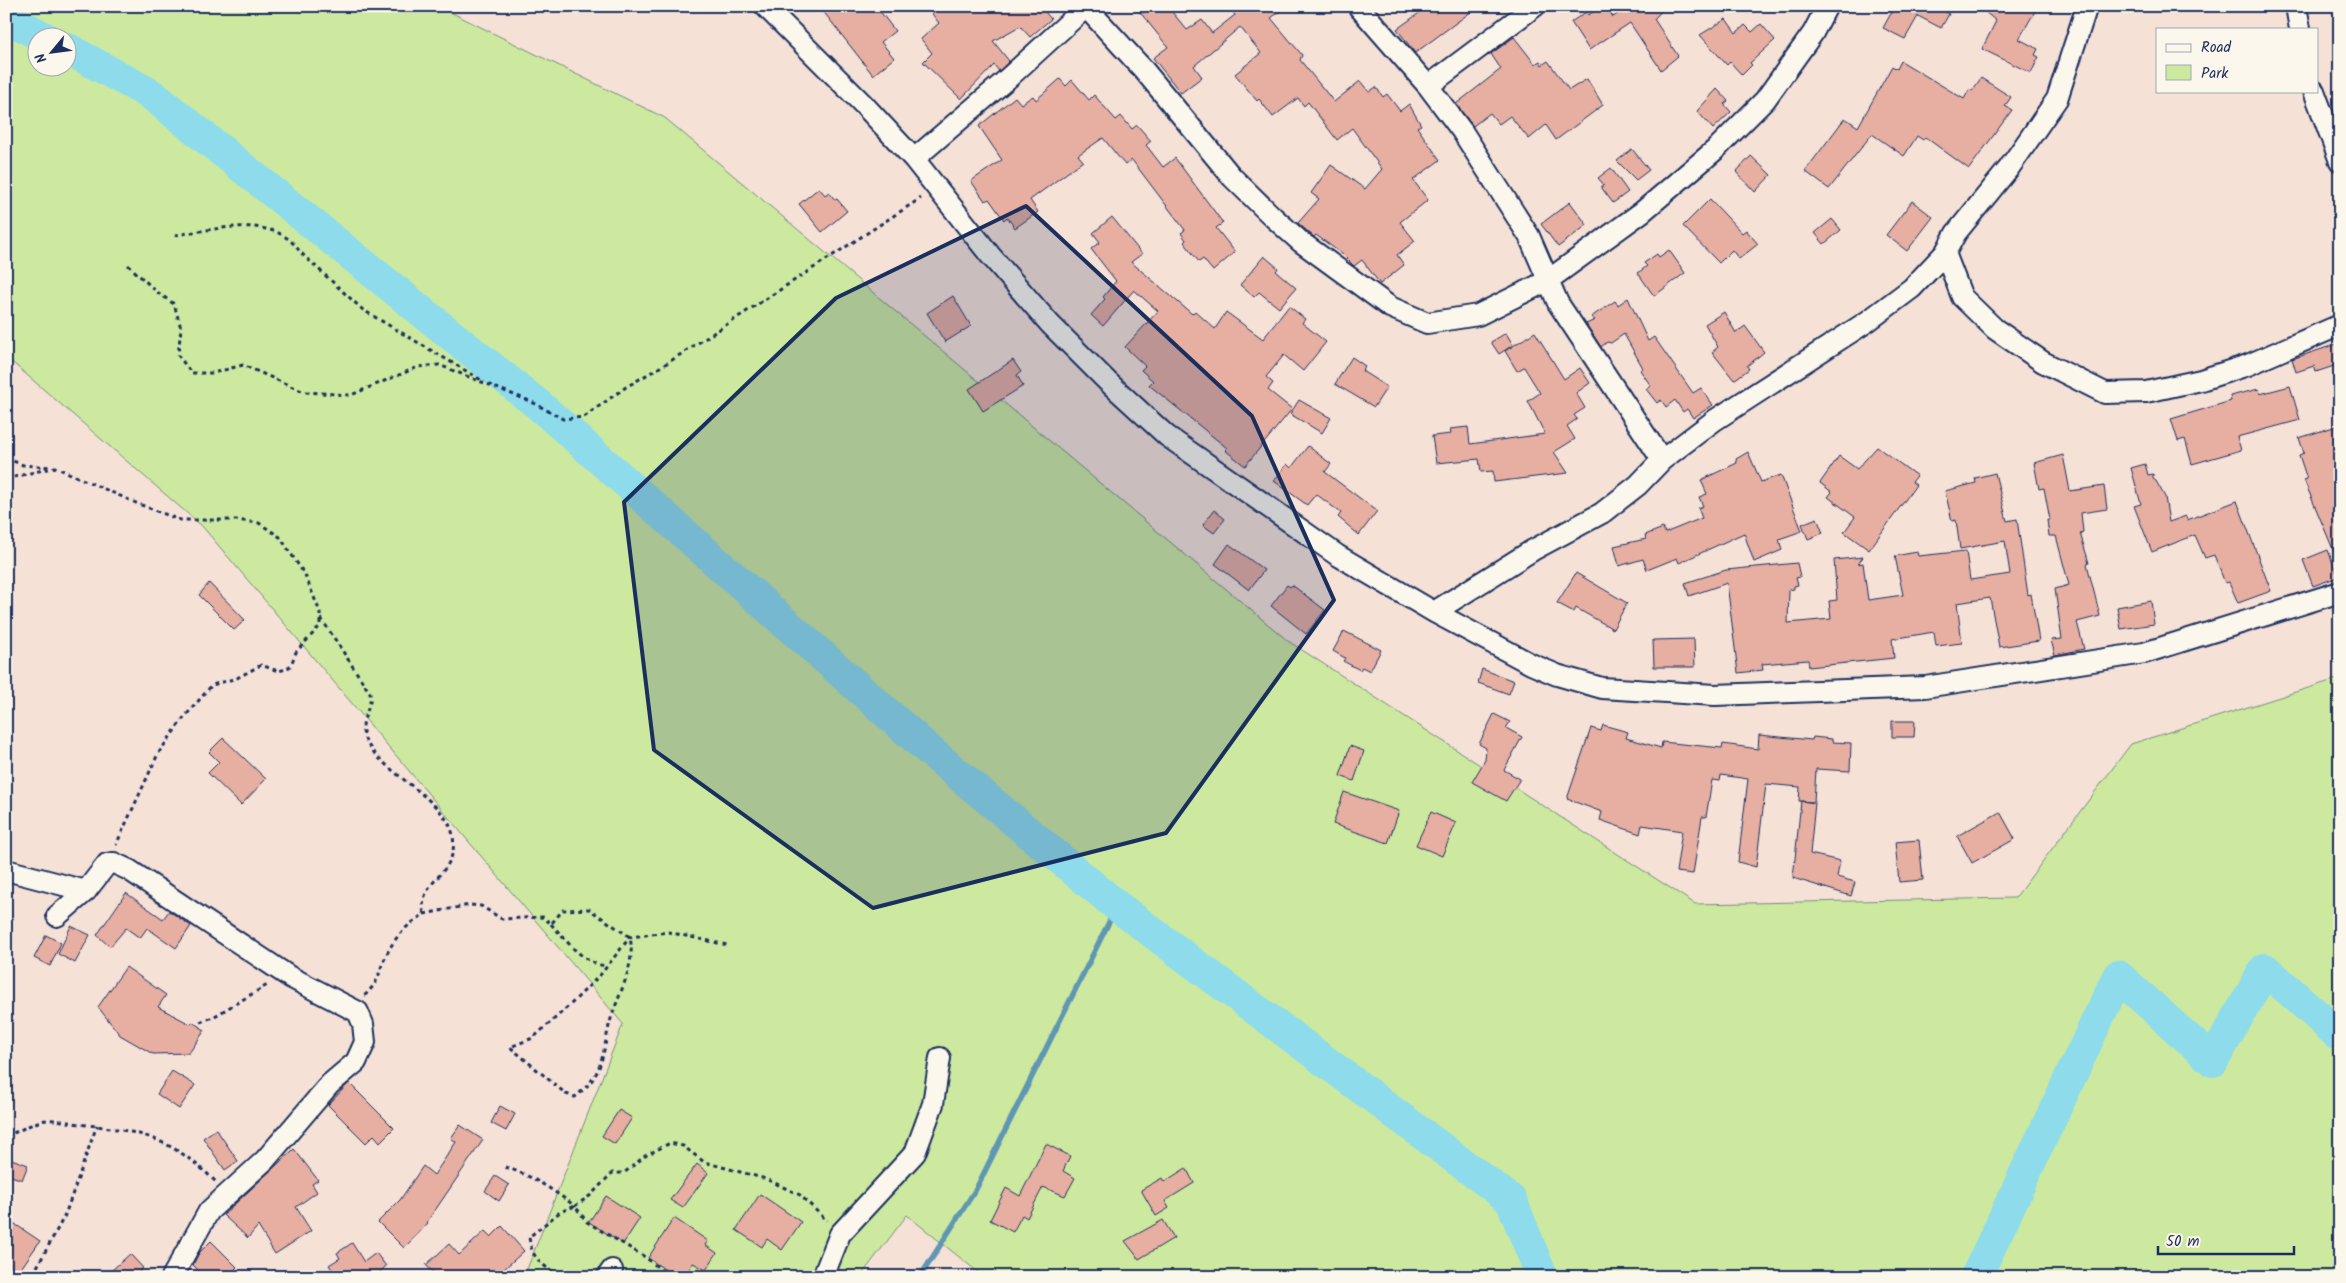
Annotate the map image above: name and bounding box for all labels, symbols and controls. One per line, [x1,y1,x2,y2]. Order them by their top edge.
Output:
north arrow [28,28,78,78]
legend [2156,28,2318,92]
text: Road [2201,36,2232,60]
text: N [30,48,53,67]
text: Park [2201,62,2229,86]
scale bar [2158,1223,2295,1255]
text: 50 m [2166,1230,2200,1254]

